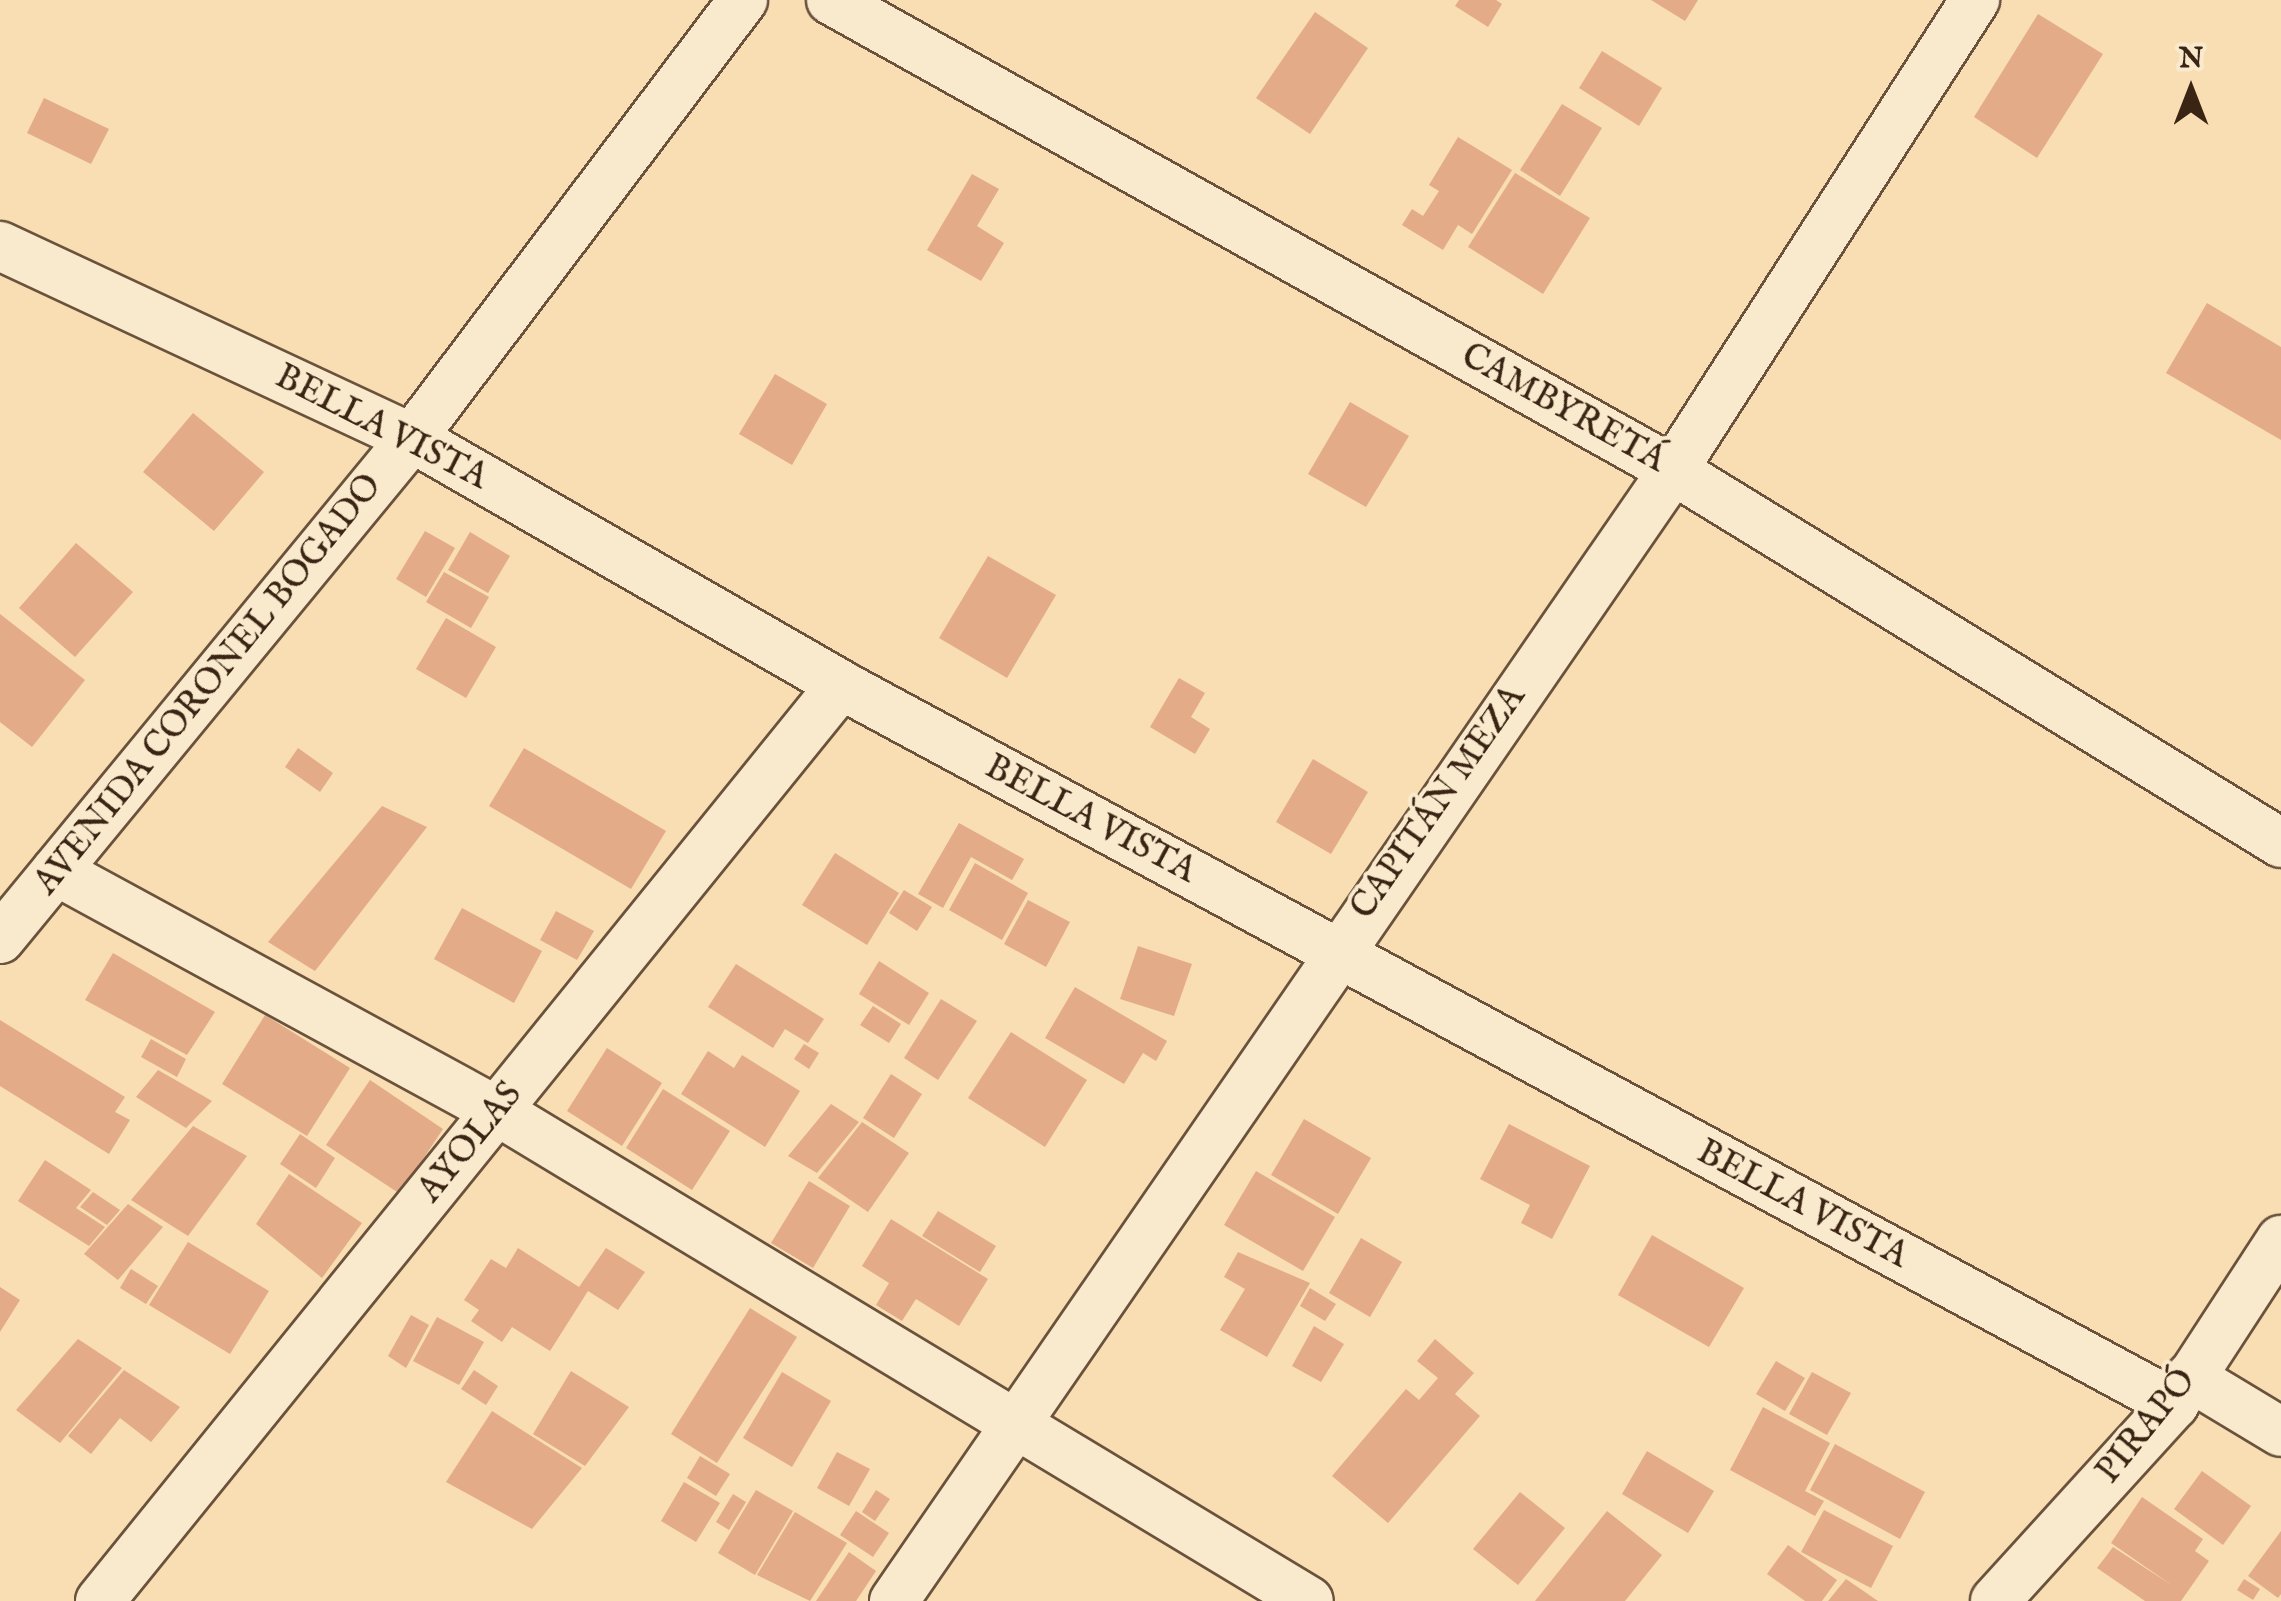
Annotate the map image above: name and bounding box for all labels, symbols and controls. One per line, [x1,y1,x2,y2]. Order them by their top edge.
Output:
north arrow [2141,40,2241,140]
text: N [2179,42,2203,77]
street label: CAMBYRETÁ [1454,336,1672,482]
street label: BELLA VISTA [268,356,494,500]
street label: AVENIDA CORONEL BOGADO [26,466,392,904]
street label: CAPITÁN MEZA [1343,678,1535,928]
street label: BELLA VISTA [977,747,1203,893]
street label: AYOLAS [410,1075,532,1211]
street label: BELLA VISTA [1689,1132,1915,1278]
street label: PIRAPÓ [2088,1361,2206,1493]

